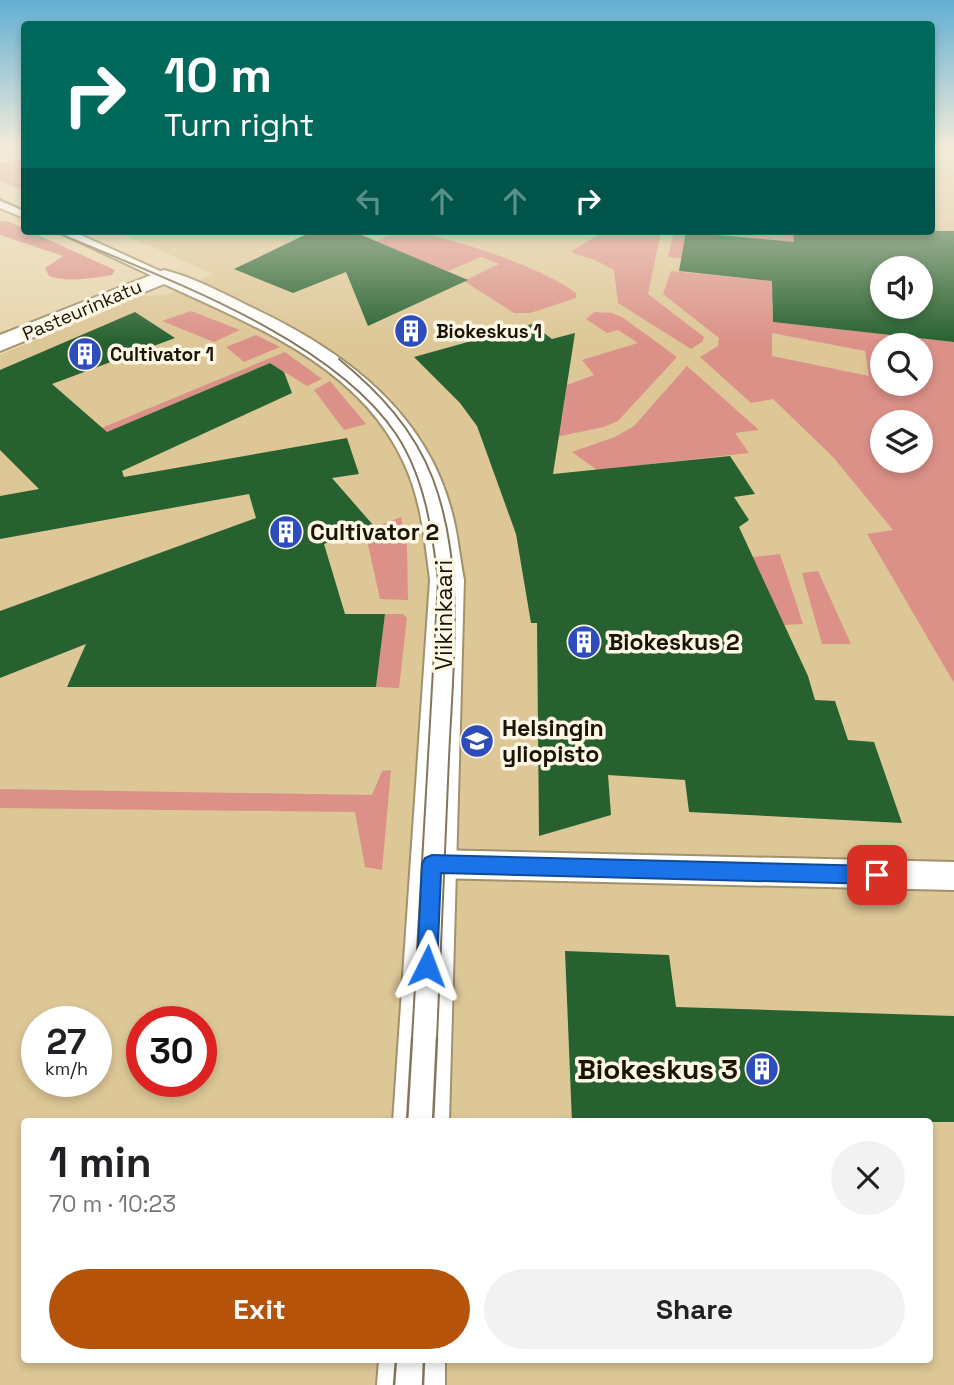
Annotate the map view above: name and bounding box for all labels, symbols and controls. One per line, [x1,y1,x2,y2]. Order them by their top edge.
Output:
text: 10 m [164,44,272,106]
icon: right [49,49,140,140]
text: Turn right [164,105,314,145]
icon: left [350,182,388,220]
icon: ahead [423,182,461,220]
icon: ahead [496,182,534,220]
icon: right [569,182,607,220]
map controls [870,256,933,473]
button: sound [870,256,933,319]
street label: Pasteurinkatu [19,274,145,346]
building icon: Biokeskus 1 [392,312,430,350]
place label: Biokeskus 1 [436,319,542,344]
button: search [870,333,933,396]
building icon: Cultivator 1 [66,335,104,373]
place label: Cultivator 1 [110,342,214,367]
button: layers [870,410,933,473]
building icon: Cultivator 2 [267,513,305,551]
place label: Cultivator 2 [310,517,439,547]
street label: Viikinkaari [429,560,459,670]
building icon: Biokeskus 2 [565,623,603,661]
place label: Biokeskus 2 [608,627,740,657]
place label: Helsingin yliopisto [502,713,604,769]
school or university icon: Helsingin yliopisto [458,722,496,760]
pin [847,845,907,905]
icon: arrive [858,856,896,894]
position arrow [390,929,464,1003]
speed limit sign: 30 [126,1006,217,1097]
text: 27 [47,1020,86,1064]
building icon: Biokeskus 3 [743,1050,781,1088]
place label: Biokeskus 3 [577,1051,738,1087]
text: km/h [45,1057,88,1080]
text: 1 min [49,1136,152,1189]
button: close [831,1141,905,1215]
text: 70 m · 10:23 [49,1189,176,1219]
button: Exit [49,1269,470,1349]
button: Share [484,1269,905,1349]

